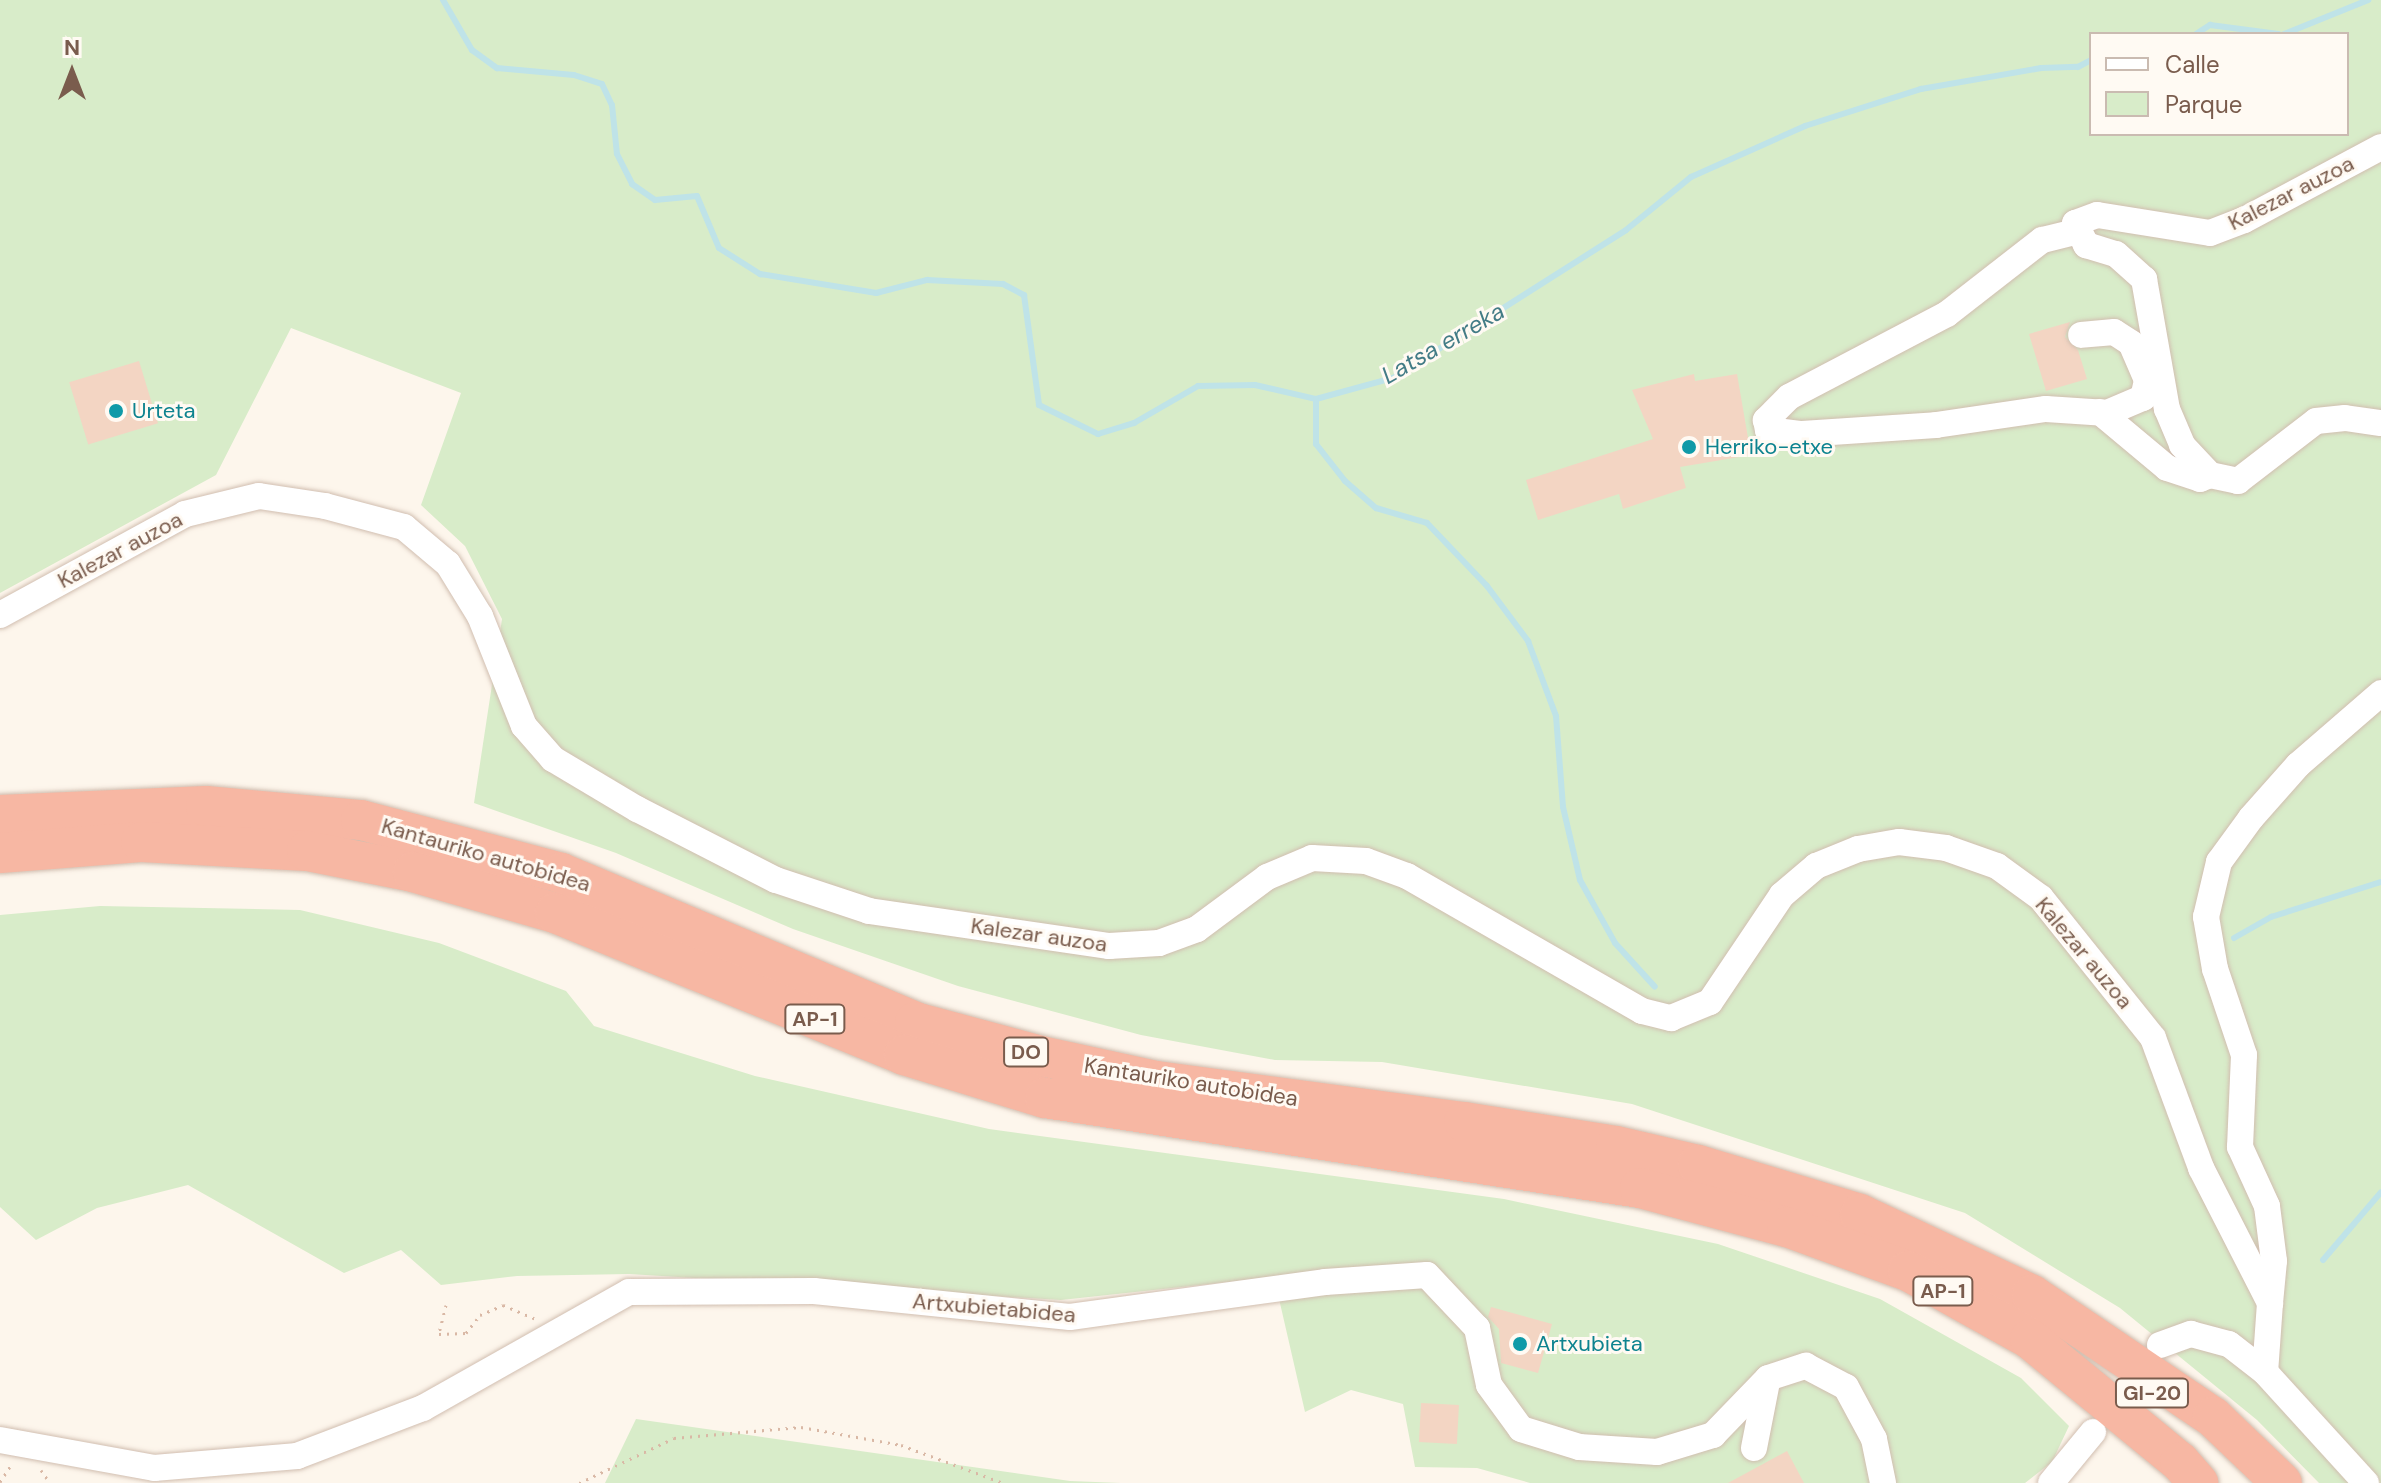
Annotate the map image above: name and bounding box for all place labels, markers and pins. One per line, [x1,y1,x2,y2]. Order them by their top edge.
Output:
place label: Urteta [132,398,196,424]
marker: Urteta [107,402,125,420]
place label: Herriko-etxe [1705,434,1833,460]
marker: Herriko-etxe [1680,438,1698,456]
place label: Artxubieta [1536,1331,1643,1357]
marker: Artxubieta [1511,1335,1529,1353]

